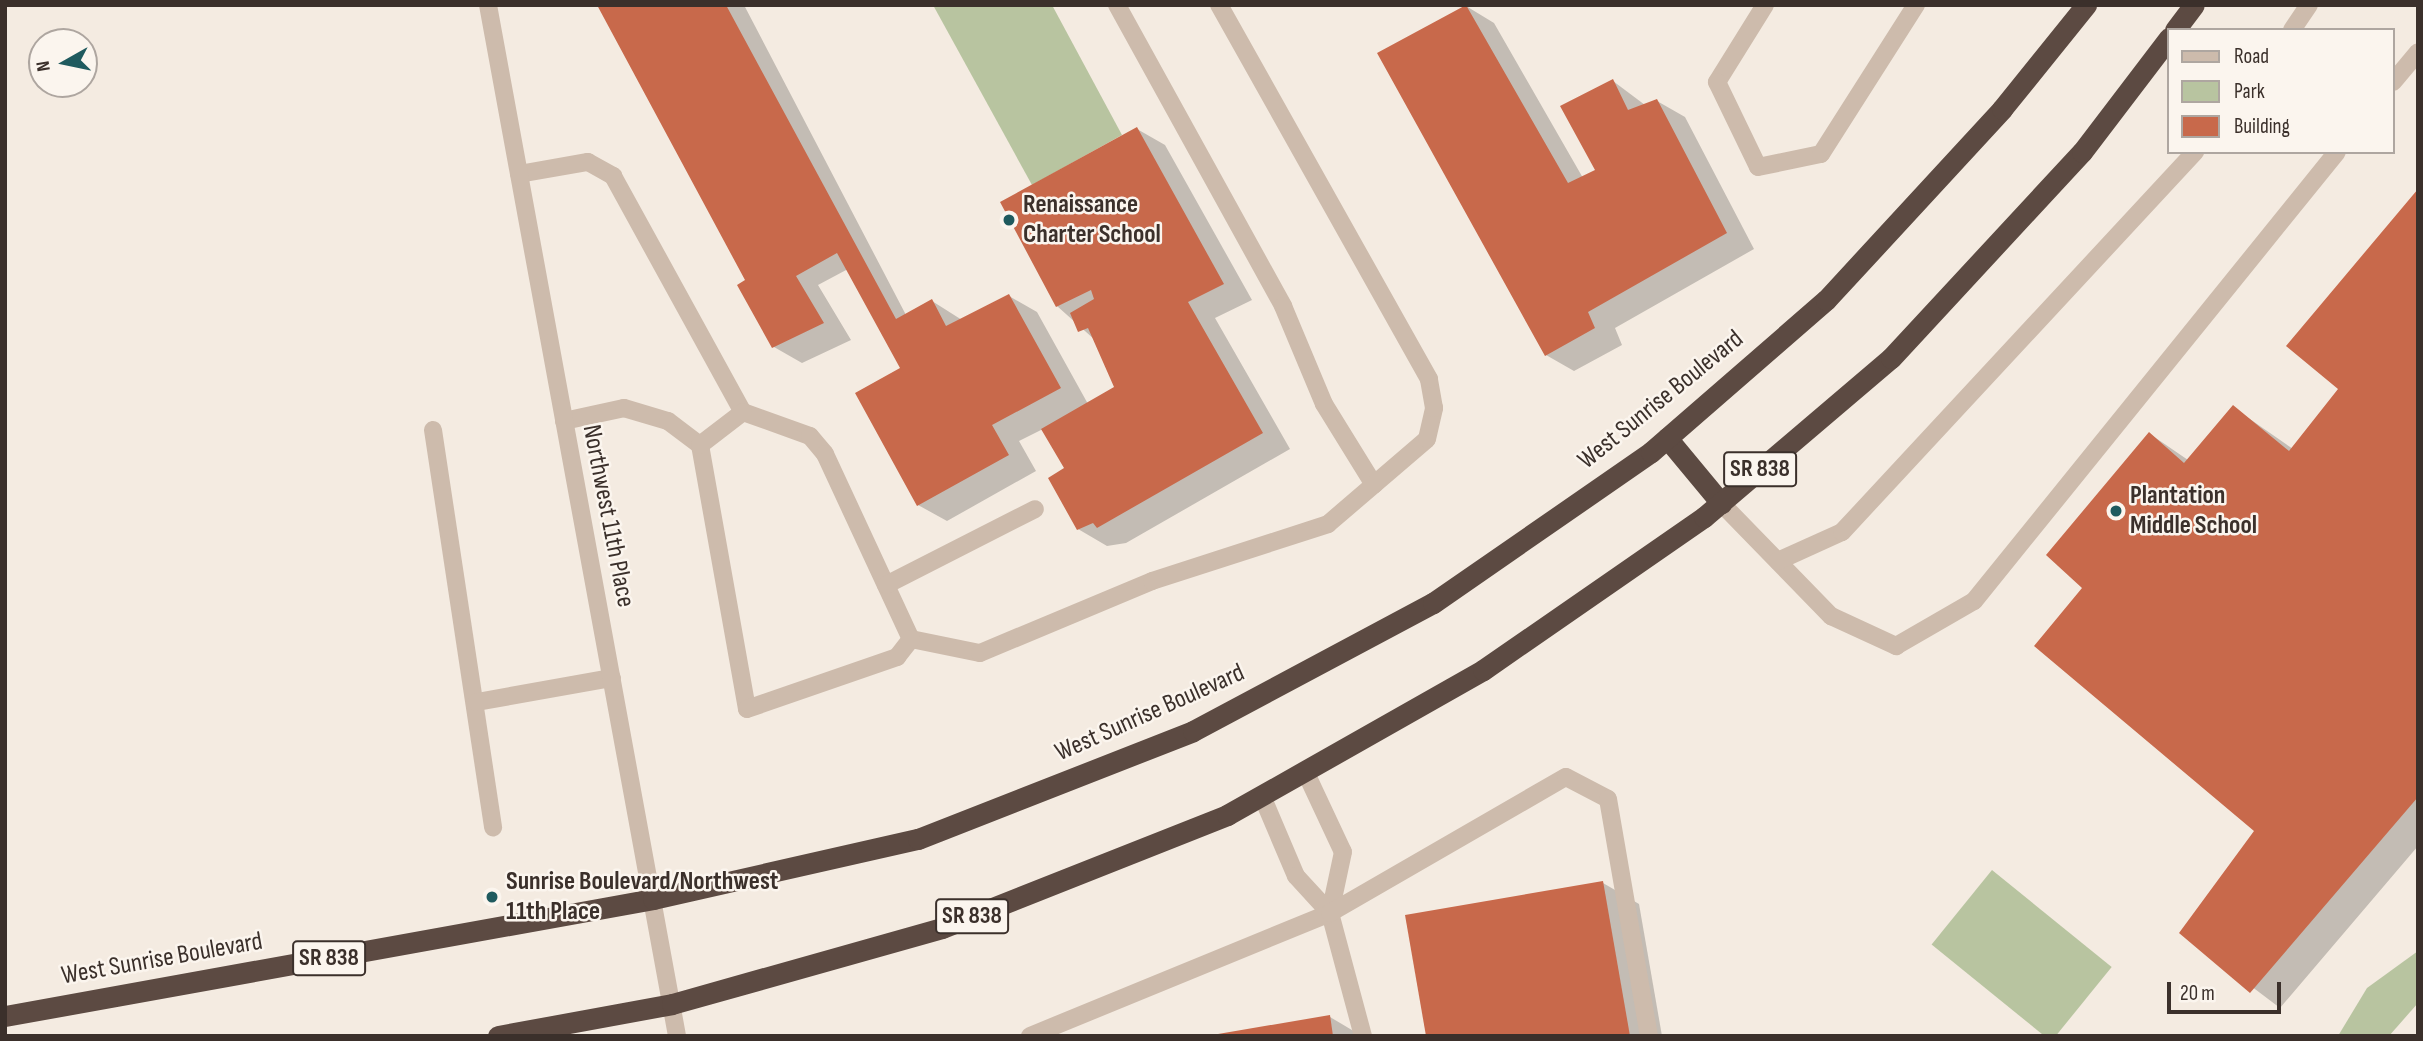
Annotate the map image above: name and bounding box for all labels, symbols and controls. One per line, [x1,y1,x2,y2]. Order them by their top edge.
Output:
north arrow [28,28,98,98]
legend [2168,28,2395,154]
text: Road [2234,44,2269,69]
text: N [32,59,56,73]
text: Park [2234,79,2265,104]
text: Building [2234,114,2290,139]
place label: Renaissance Charter School [1023,189,1161,250]
marker: Renaissance Charter School [1001,212,1017,228]
street label: West Sunrise Boulevard [1572,324,1750,476]
street label: Northwest 11th Place [575,422,641,610]
road number: SR 838 [1722,448,1798,490]
place label: Plantation Middle School [2130,480,2257,542]
marker: Plantation Middle School [2108,503,2124,519]
street label: West Sunrise Boulevard [1051,657,1249,769]
place label: Sunrise Boulevard/Northwest 11th Place [506,866,778,928]
marker: Sunrise Boulevard/Northwest 11th Place [484,889,500,905]
road number: SR 838 [934,896,1010,936]
street label: West Sunrise Boulevard [59,926,265,992]
road number: SR 838 [290,938,368,978]
scale bar [2171,968,2285,1012]
text: 20 m [2180,981,2215,1006]

